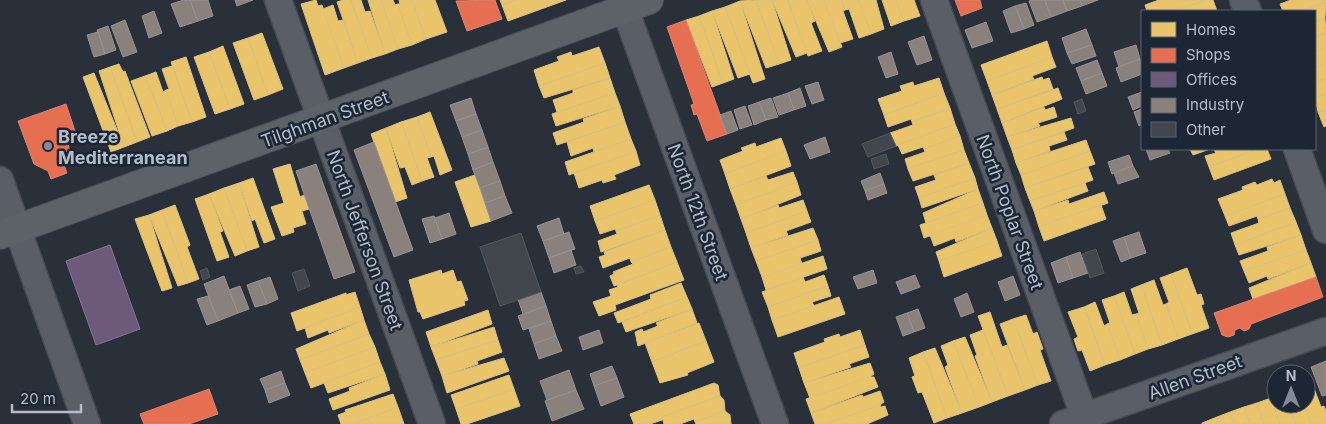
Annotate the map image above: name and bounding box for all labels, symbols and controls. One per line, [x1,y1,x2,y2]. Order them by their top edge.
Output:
legend [1141,10,1316,150]
text: Homes [1186,20,1236,39]
text: Shops [1186,45,1231,64]
text: Offices [1186,70,1237,89]
street label: Tilghman Street [258,86,392,152]
text: Industry [1186,95,1245,114]
text: Other [1186,120,1226,139]
place label: Breeze Mediterranean [58,126,188,168]
street label: North Poplar Street [972,132,1048,292]
marker: Breeze Mediterranean [42,140,54,152]
street label: North 12th Street [664,141,732,283]
street label: North Jefferson Street [323,147,407,333]
street label: Allen Street [1145,350,1245,404]
north arrow [1266,364,1316,414]
text: N [1286,367,1296,384]
scale bar [12,382,81,414]
text: 20 m [20,389,56,408]

